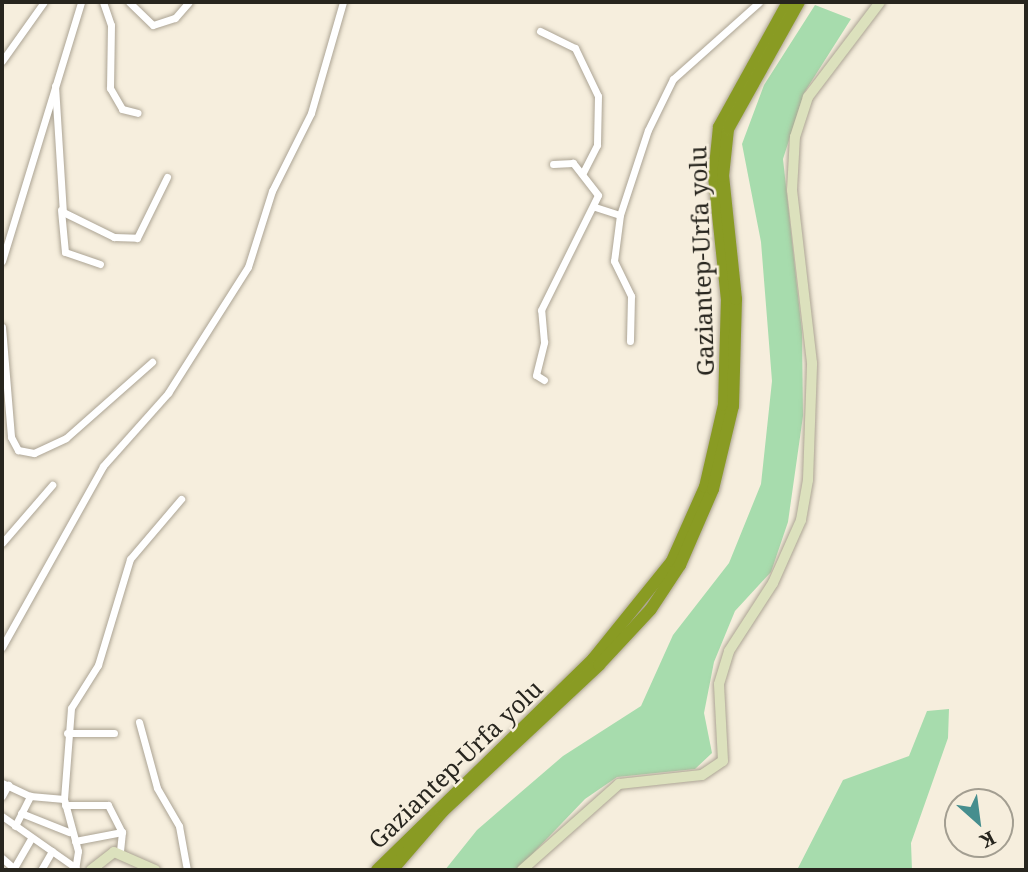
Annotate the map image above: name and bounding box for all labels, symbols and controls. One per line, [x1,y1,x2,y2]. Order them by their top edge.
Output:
street label: Gaziantep-Urfa yolu [683,145,719,377]
street label: Gaziantep-Urfa yolu [362,674,548,854]
north arrow [944,788,1014,858]
text: K [976,825,1000,855]

